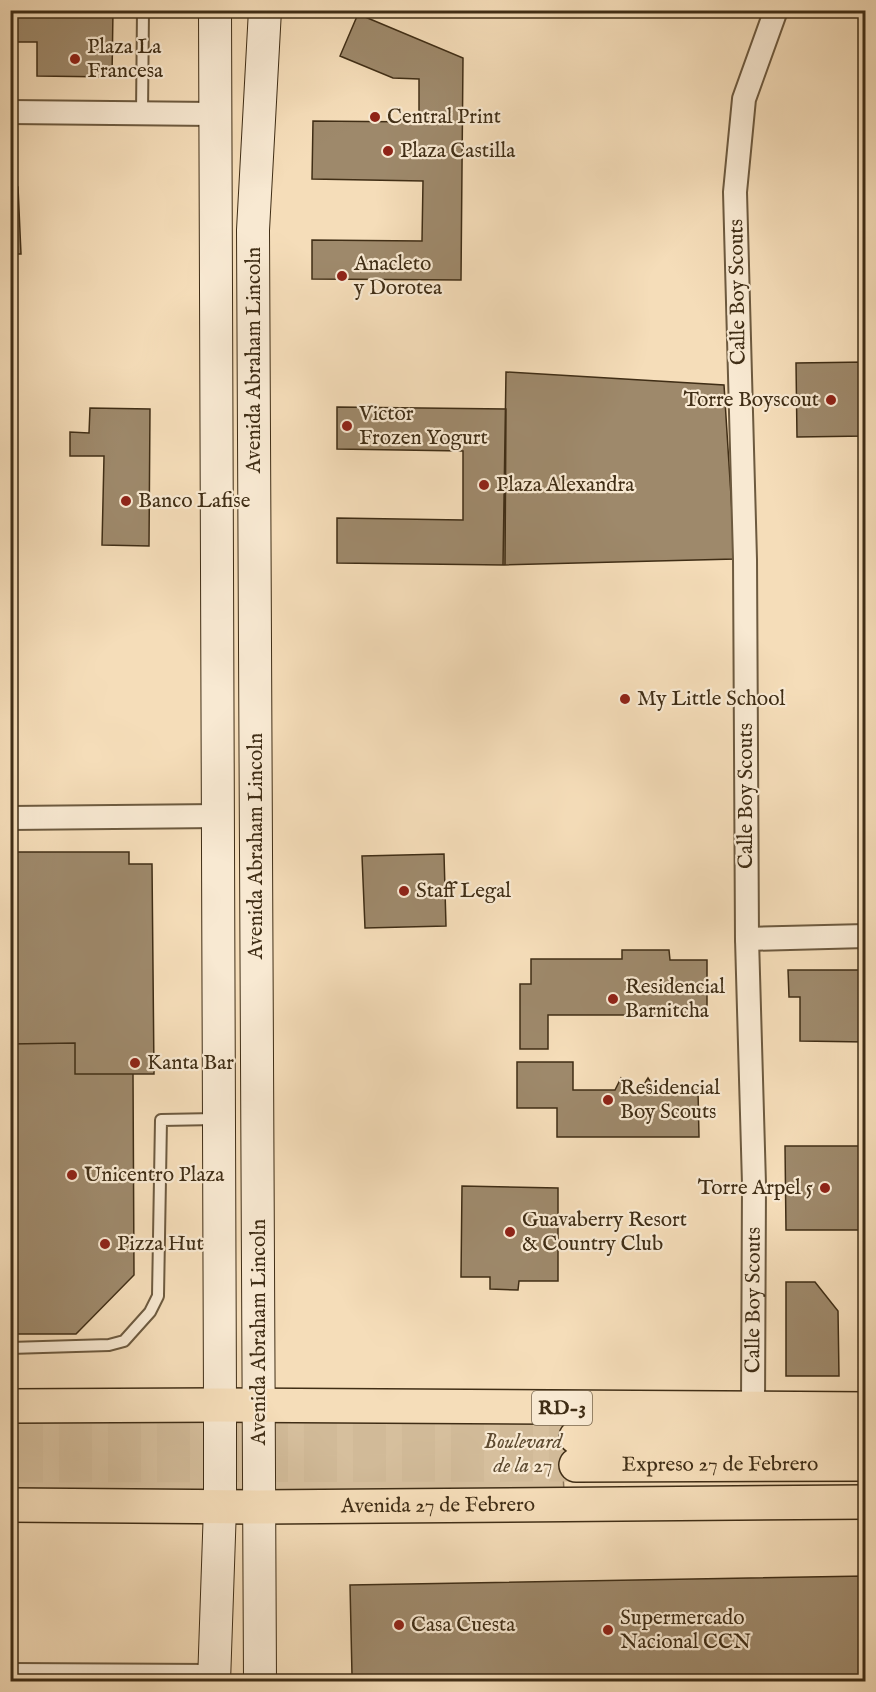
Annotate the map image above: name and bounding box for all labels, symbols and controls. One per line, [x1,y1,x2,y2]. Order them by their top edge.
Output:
place label: Plaza La Francesa [87,34,164,85]
marker: Plaza La Francesa [68,52,82,66]
place label: Central Print [387,104,501,131]
marker: Central Print [368,110,382,124]
place label: Plaza Castilla [400,138,516,165]
marker: Plaza Castilla [381,144,395,158]
street label: Calle Boy Scouts [723,219,753,365]
street label: Avenida Abraham Lincoln [241,247,268,474]
place label: Anacleto y Dorotea [353,251,443,302]
marker: Anacleto y Dorotea [335,269,349,283]
place label: Torre Boyscout [684,387,819,414]
marker: Torre Boyscout [824,393,838,407]
place label: Victor Frozen Yogurt [358,401,488,452]
marker: Victor Frozen Yogurt [340,419,354,433]
place label: Plaza Alexandra [496,472,635,499]
marker: Plaza Alexandra [477,478,491,492]
place label: Banco Lafise [138,488,251,515]
marker: Banco Lafise [119,494,133,508]
place label: My Little School [637,686,785,713]
marker: My Little School [618,692,632,706]
street label: Calle Boy Scouts [733,723,760,869]
street label: Avenida Abraham Lincoln [243,733,270,960]
place label: Staff Legal [416,878,511,905]
marker: Staff Legal [397,884,411,898]
place label: Residencial Barnitcha [625,974,725,1025]
marker: Residencial Barnitcha [606,992,620,1006]
place label: Kanta Bar [147,1050,234,1077]
marker: Kanta Bar [128,1056,142,1070]
place label: Residencial Boy Scouts [620,1075,720,1126]
marker: Residencial Boy Scouts [601,1093,615,1107]
place label: Unicentro Plaza [84,1162,225,1189]
marker: Unicentro Plaza [65,1168,79,1182]
place label: Torre Arpel 5 [698,1175,813,1202]
marker: Torre Arpel 5 [818,1181,832,1195]
place label: Guavaberry Resort & Country Club [522,1207,687,1258]
street label: Avenida Abraham Lincoln [246,1219,273,1446]
marker: Guavaberry Resort & Country Club [503,1225,517,1239]
street label: Calle Boy Scouts [740,1227,767,1373]
place label: Pizza Hut [117,1231,204,1258]
marker: Pizza Hut [98,1237,112,1251]
road number: RD-3 [532,1391,592,1425]
park label: Boulevard de la 27 [484,1429,564,1480]
street label: Expreso 27 de Febrero [622,1451,818,1478]
street label: Avenida 27 de Febrero [340,1491,535,1520]
place label: Supermercado Nacional CCN [620,1605,751,1656]
place label: Casa Cuesta [411,1612,516,1639]
marker: Casa Cuesta [392,1618,406,1632]
marker: Supermercado Nacional CCN [601,1623,615,1637]

